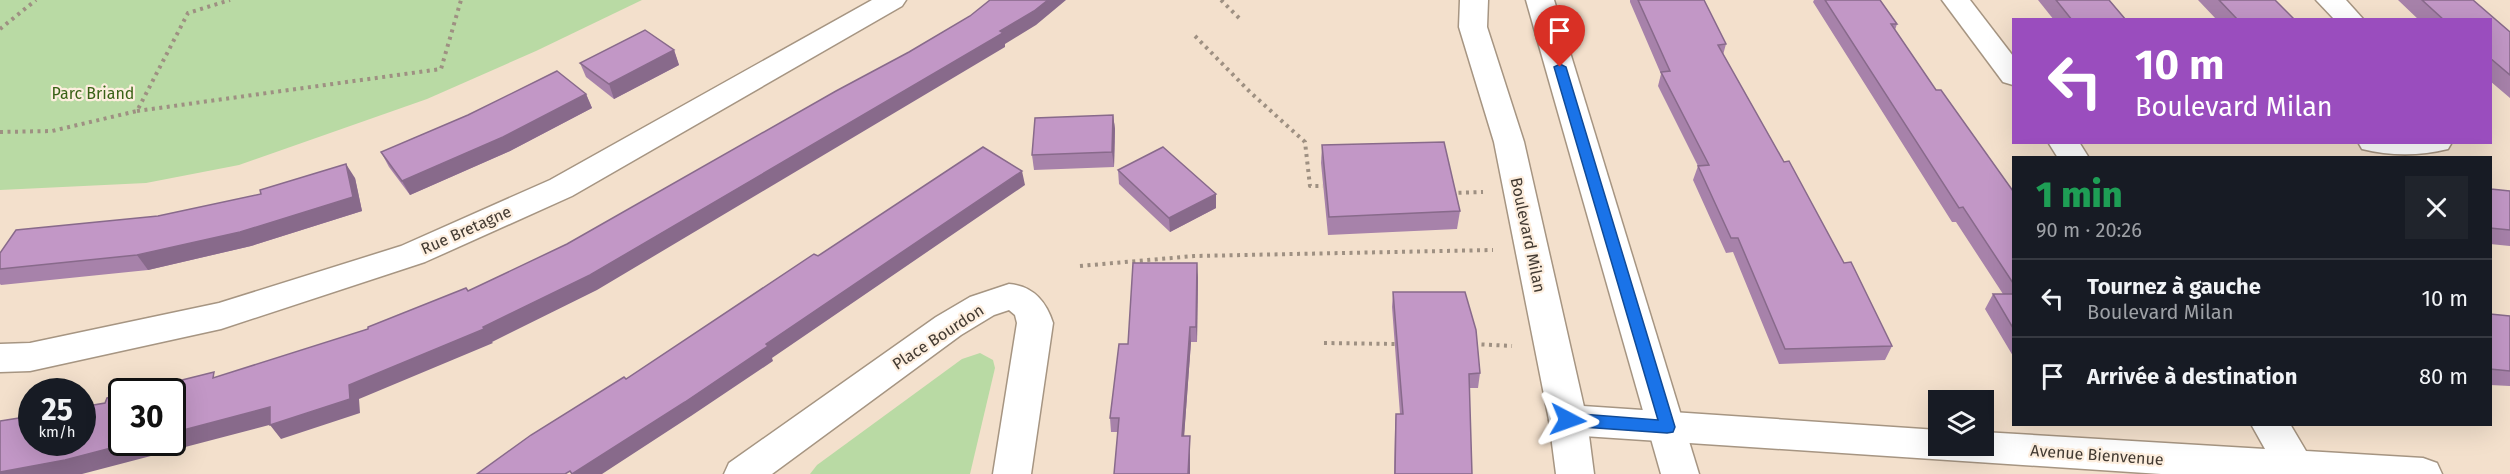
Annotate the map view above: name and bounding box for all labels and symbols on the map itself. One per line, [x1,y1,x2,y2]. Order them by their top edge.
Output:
pin [1534,5,1585,67]
park label: Parc Briand [52,84,134,103]
street label: Boulevard Milan [1507,176,1549,294]
street label: Rue Bretagne [418,202,514,258]
street label: Place Bourdon [889,300,987,374]
speed limit sign: 30 [108,378,186,456]
position arrow [1536,388,1600,452]
street label: Avenue Bienvenue [2030,441,2164,469]

